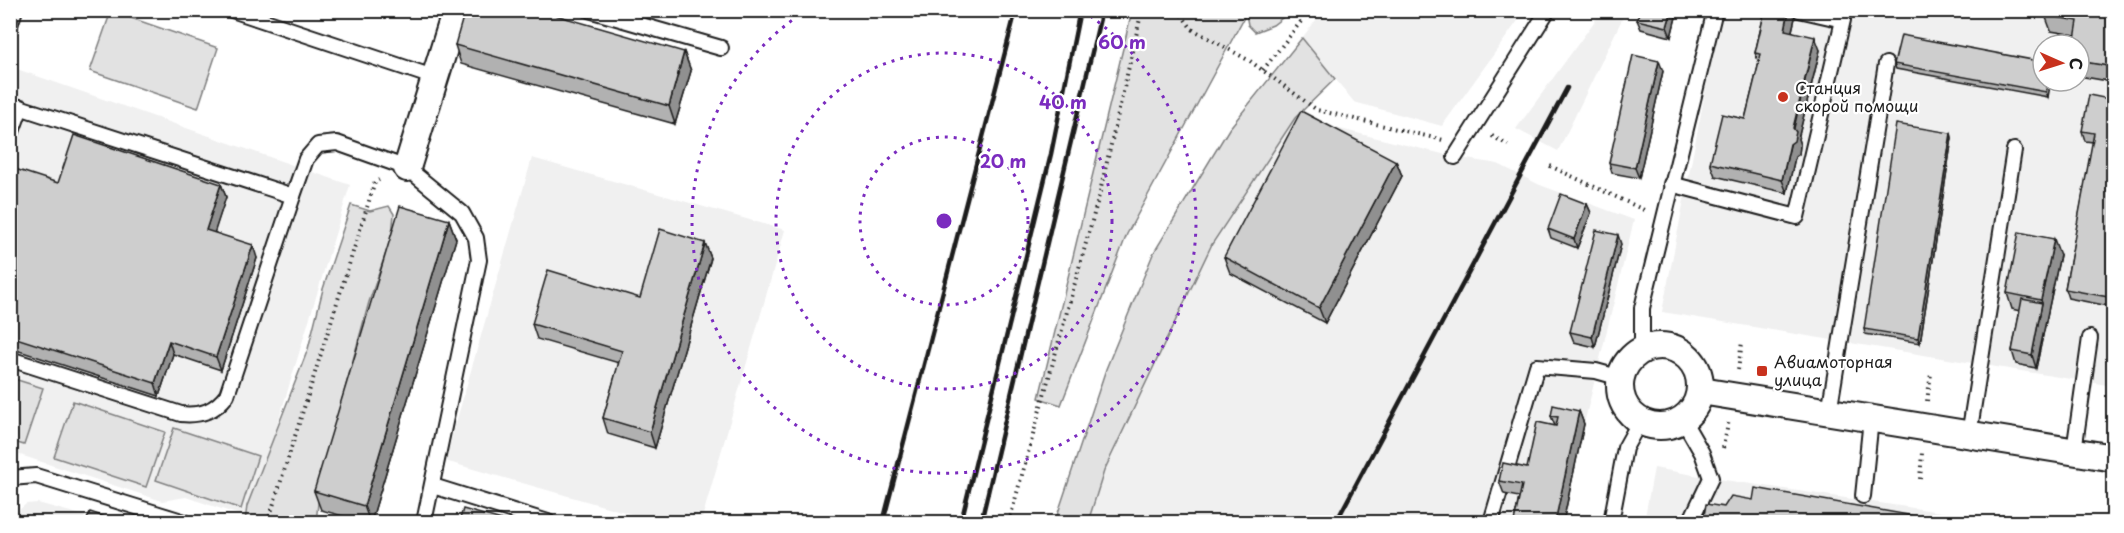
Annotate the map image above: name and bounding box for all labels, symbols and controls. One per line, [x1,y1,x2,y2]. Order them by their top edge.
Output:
text: 60 m [1098,28,1146,55]
north arrow [2031,33,2091,93]
text: С [2065,57,2089,70]
place label: Станция скорой помощи [1795,75,1918,117]
text: 40 m [1039,88,1087,115]
marker: Станция скорой помощи [1776,90,1790,104]
text: 20 m [980,147,1026,174]
centre of rings [934,211,954,231]
place label: Авиамоторная улица [1774,349,1893,391]
marker: Авиамоторная улица [1755,364,1769,378]

